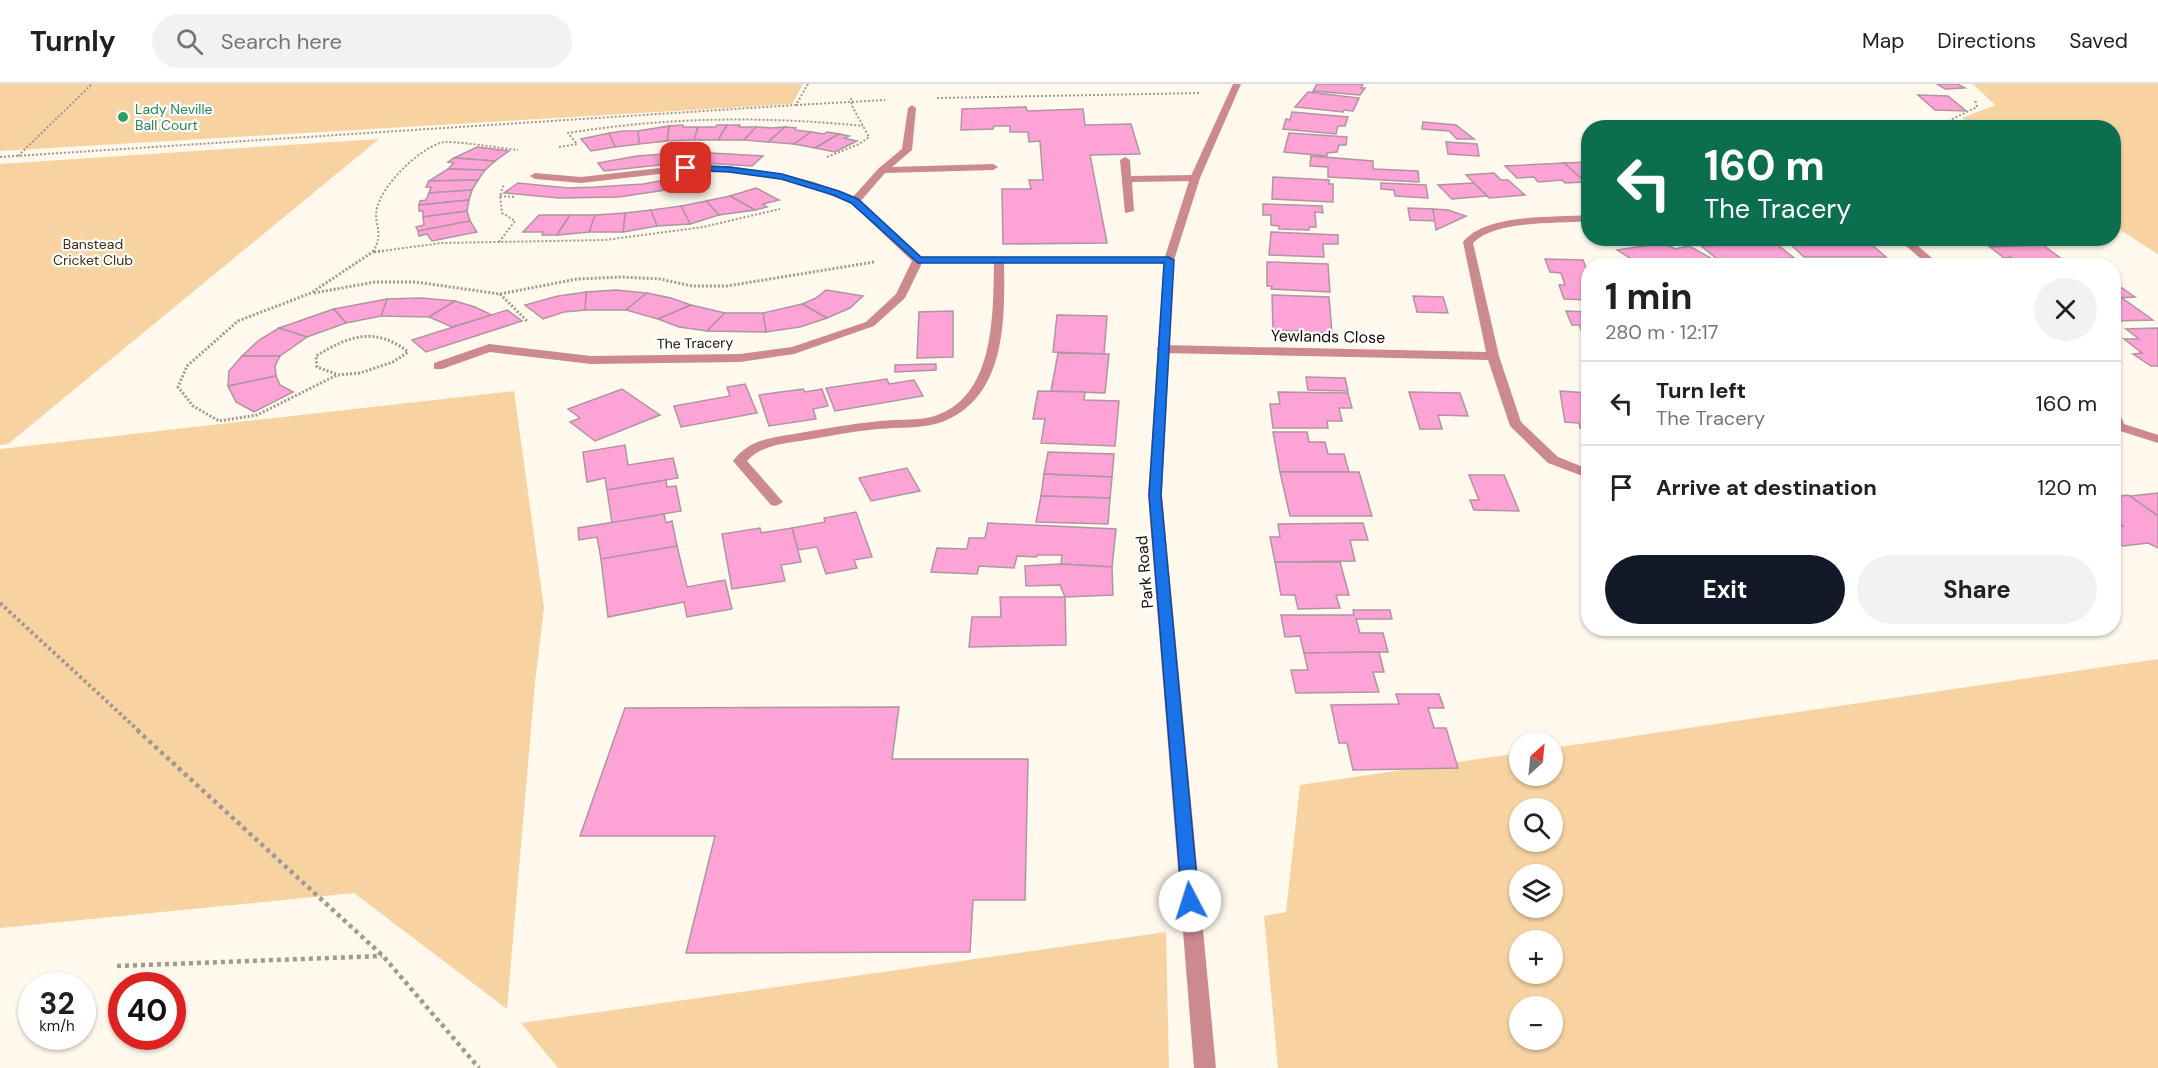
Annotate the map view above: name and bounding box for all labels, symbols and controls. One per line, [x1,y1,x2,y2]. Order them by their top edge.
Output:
search box [152,14,572,68]
text: Turnly [30,23,116,60]
icon: search [173,25,206,58]
text: Search here [221,27,342,56]
text: Map [1862,27,1904,55]
text: Directions [1937,27,2036,55]
text: Saved [2069,27,2128,55]
place label: Lady Neville Ball Court [135,100,213,134]
marker: Lady Neville Ball Court [116,110,130,124]
text: 160 m [1704,138,1825,193]
pin [660,142,711,193]
icon: left [1605,144,1683,222]
icon: arrive [669,151,702,184]
text: The Tracery [1704,191,1851,226]
park label: Banstead Cricket Club [53,235,133,269]
text: 1 min [1605,273,1693,320]
button: close [2034,278,2097,341]
text: 280 m · 12:17 [1605,319,1718,345]
street label: Yewlands Close [1271,325,1385,348]
street label: The Tracery [657,333,734,353]
text: Turn left [1656,376,1746,405]
icon: left [1605,387,1638,420]
text: 160 m [2036,389,2097,418]
text: The Tracery [1656,405,1765,431]
icon: arrive [1605,471,1638,504]
text: Arrive at destination [1656,473,1877,502]
text: 120 m [2037,473,2097,502]
street label: Park Road [1131,535,1158,609]
button: Exit [1605,555,1845,624]
button: Share [1857,555,2097,624]
north arrow [1509,732,1563,786]
map controls [1509,732,1563,1050]
button: search [1509,798,1563,852]
button: layers [1509,864,1563,918]
position arrow [1158,869,1222,933]
button: + [1509,930,1563,984]
speed limit sign: 40 [108,972,186,1050]
text: 32 [39,984,75,1023]
button: − [1509,996,1563,1050]
text: km/h [39,1016,75,1036]

